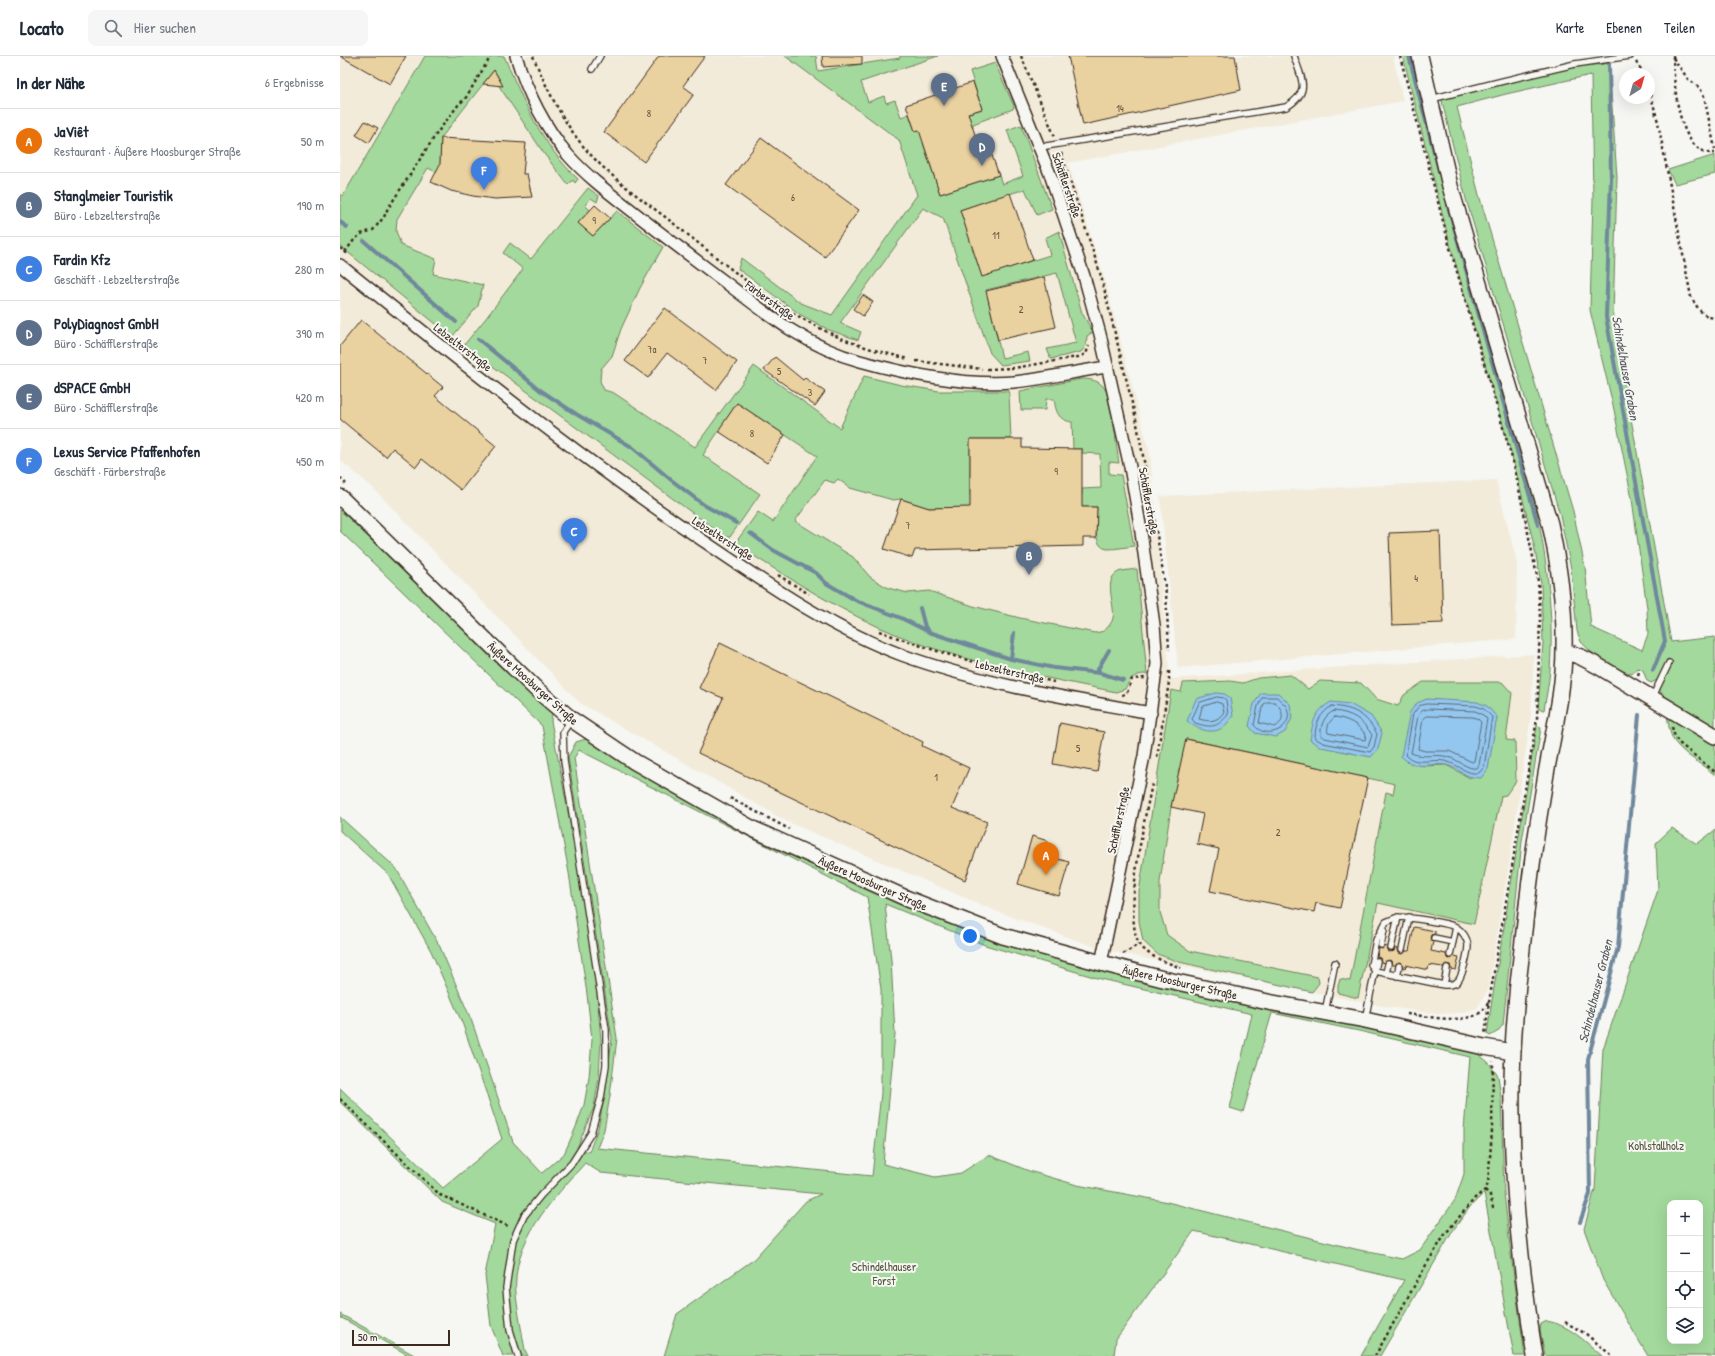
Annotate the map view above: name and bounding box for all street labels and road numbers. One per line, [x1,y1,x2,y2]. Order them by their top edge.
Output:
street label: Schäfflerstraße [1048,150,1086,220]
street label: Färberstraße [741,276,798,324]
street label: Lebzelterstraße [430,319,496,375]
street label: Schäfflerstraße [1135,466,1163,536]
street label: Lebzelterstraße [689,512,757,564]
street label: Äußere Moosburger Straße [484,637,582,729]
street label: Lebzelterstraße [974,655,1046,687]
street label: Schäfflerstraße [1103,785,1133,855]
street label: Äußere Moosburger Straße [816,851,930,915]
street label: Äußere Moosburger Straße [1121,961,1239,1004]

